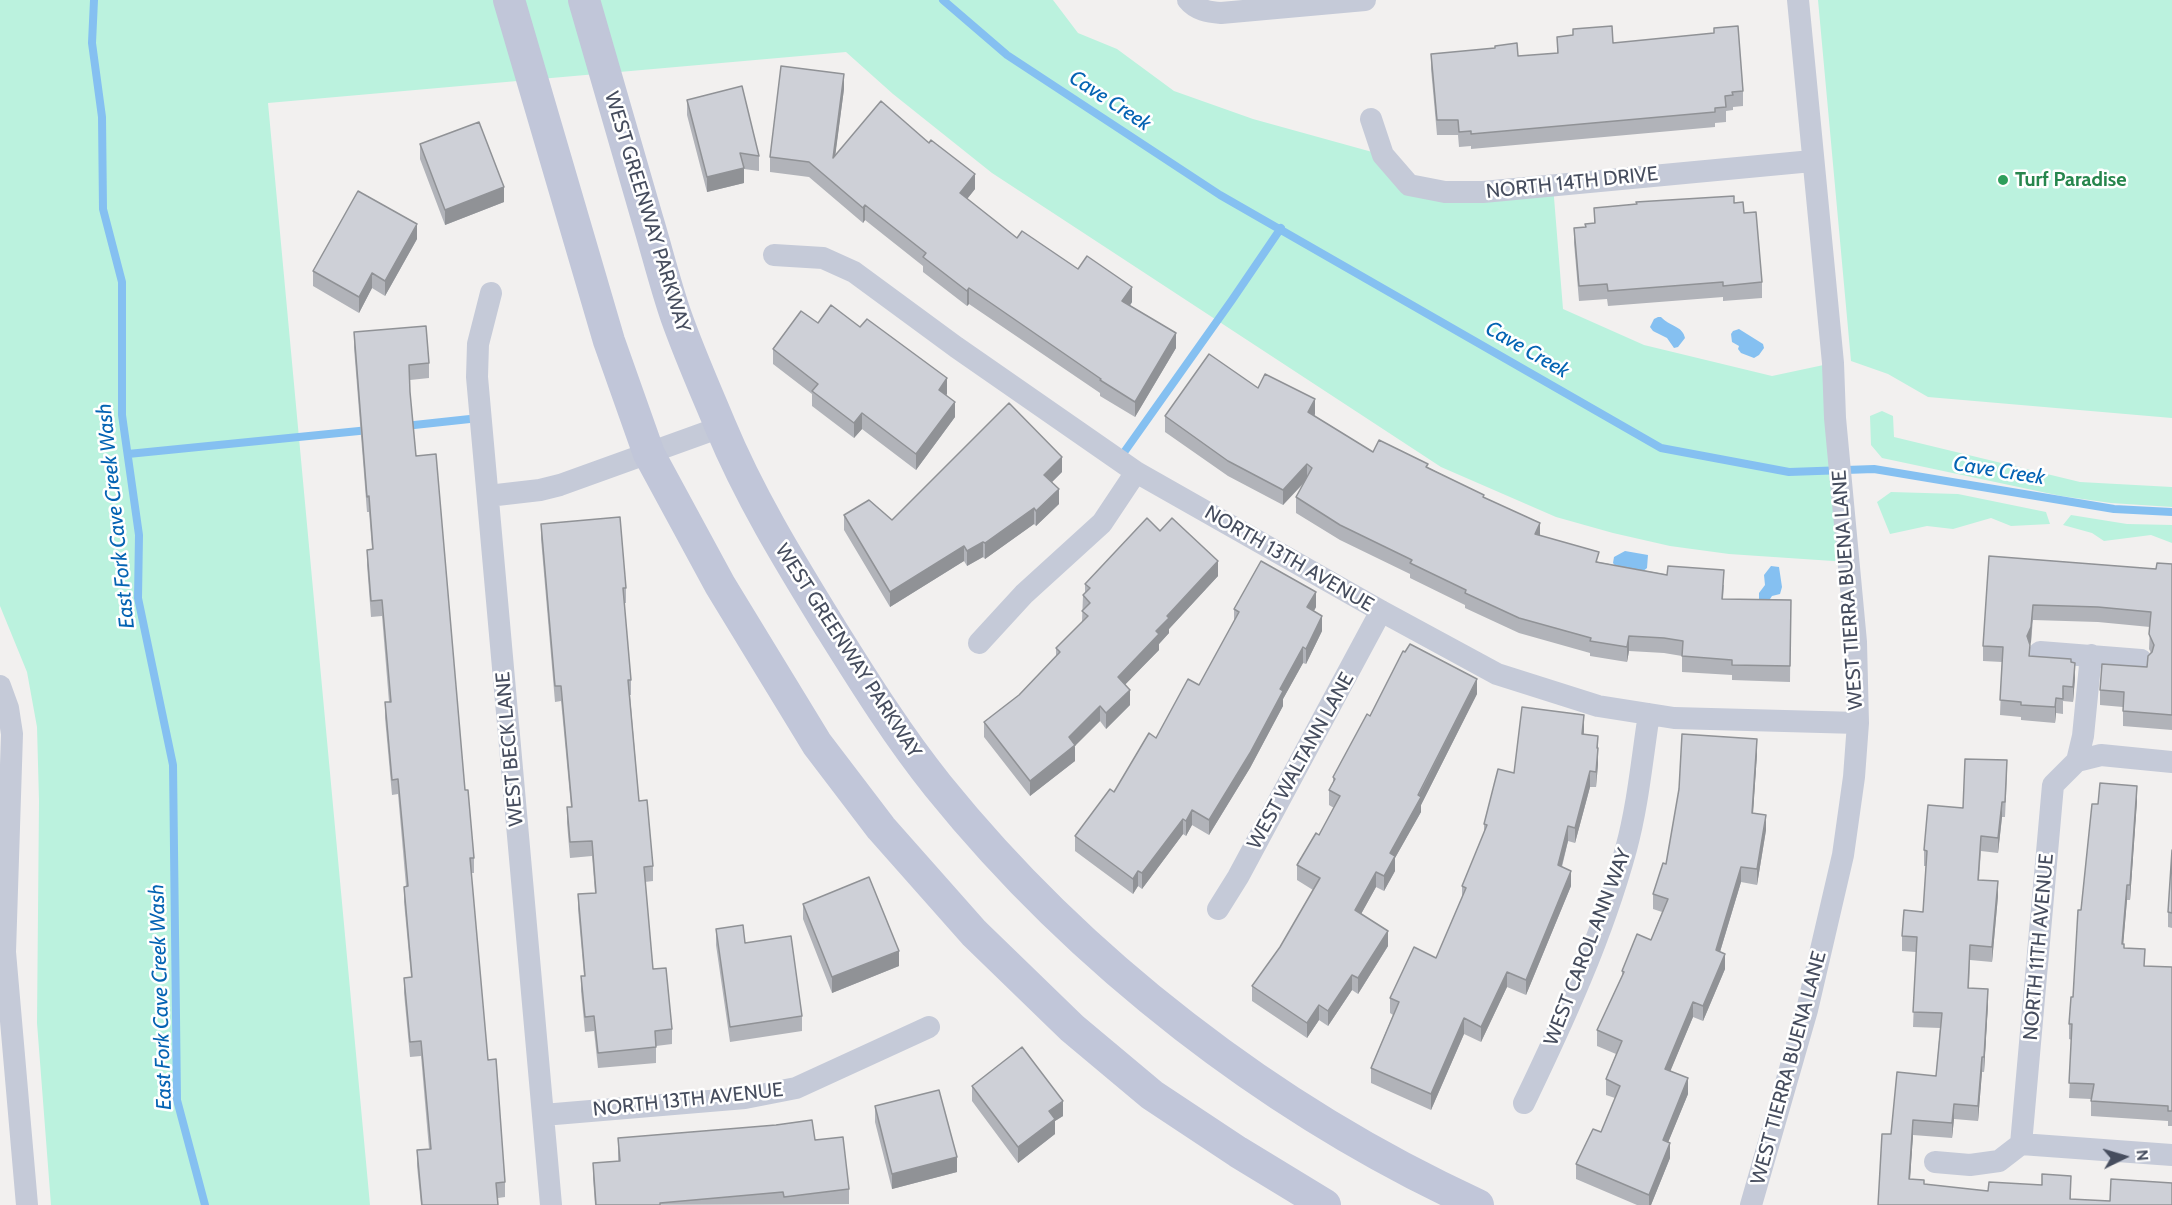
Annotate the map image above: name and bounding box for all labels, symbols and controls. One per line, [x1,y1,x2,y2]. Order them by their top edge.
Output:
water label: Cave Creek [1064,65,1156,137]
street label: WEST GREENWAY PARKWAY [599,89,695,335]
street label: NORTH 14TH DRIVE [1485,162,1659,204]
place label: Turf Paradise [2015,168,2126,192]
marker: Turf Paradise [1996,173,2010,187]
water label: Cave Creek [1481,316,1573,384]
water label: East Fork Cave Creek Wash [92,402,140,630]
water label: Cave Creek [1951,451,2047,491]
street label: WEST TIERRA BUENA LANE [1828,469,1868,711]
street label: NORTH 13TH AVENUE [1200,501,1378,617]
street label: WEST GREENWAY PARKWAY [770,539,926,763]
street label: WEST WALTANN LANE [1242,669,1360,853]
street label: WEST BECK LANE [491,671,529,827]
street label: WEST CAROL ANN WAY [1539,845,1637,1049]
street label: NORTH 11TH AVENUE [2019,853,2059,1041]
water label: East Fork Cave Creek Wash [144,884,178,1110]
street label: WEST TIERRA BUENA LANE [1746,949,1832,1187]
street label: NORTH 13TH AVENUE [592,1078,784,1122]
north arrow [2094,1127,2154,1187]
text: N [2132,1149,2152,1162]

